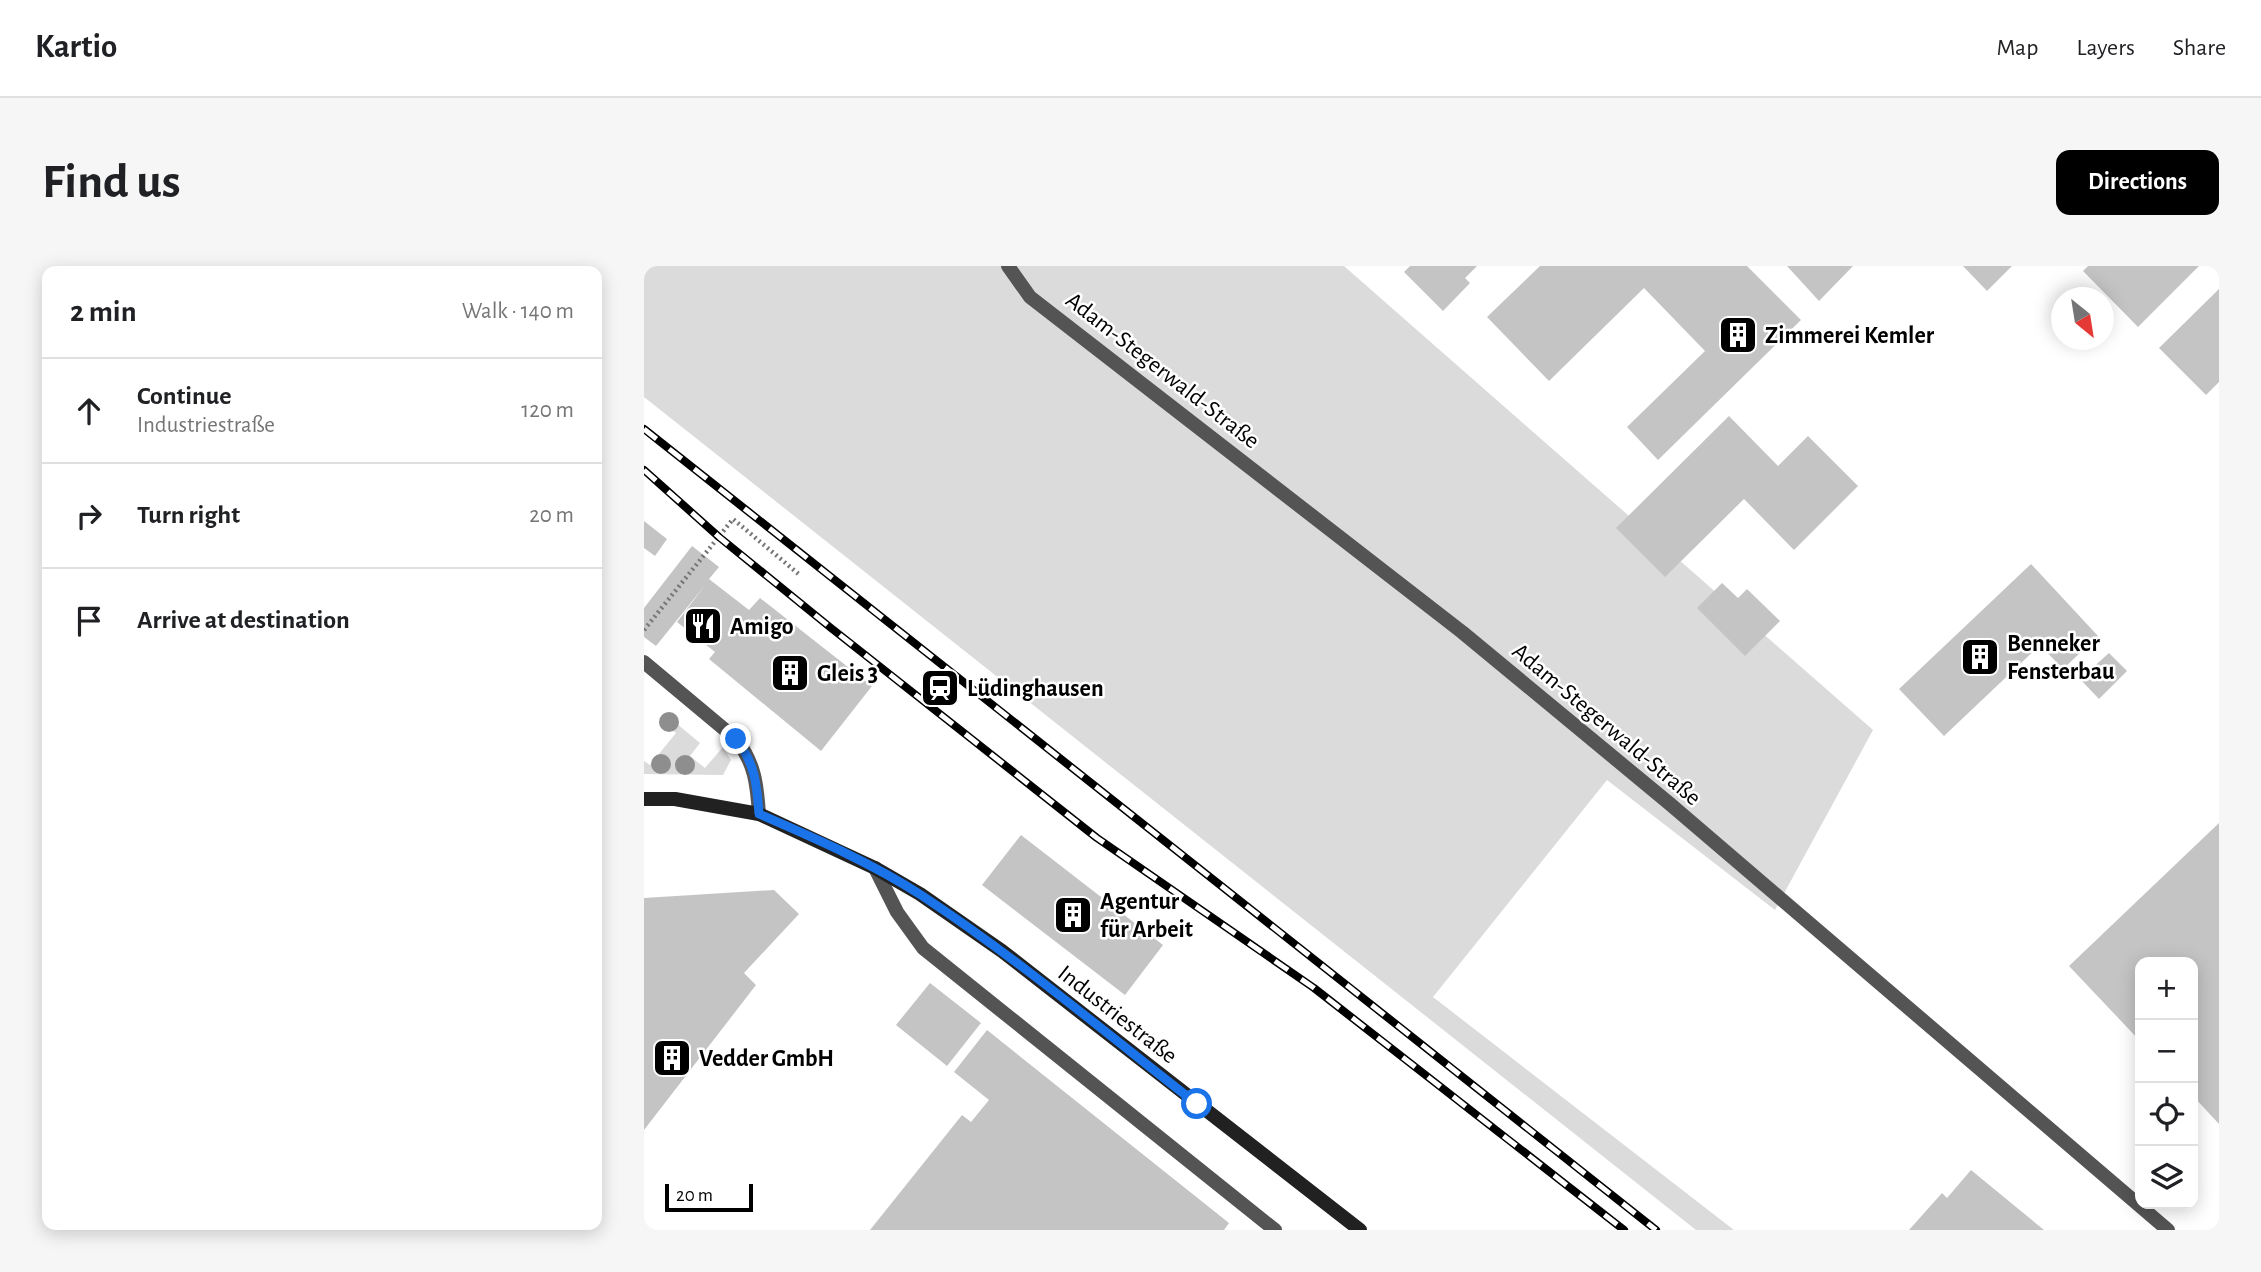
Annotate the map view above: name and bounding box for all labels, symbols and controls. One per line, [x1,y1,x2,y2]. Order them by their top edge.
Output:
text: Kartio [35,31,117,64]
text: Map [1996,36,2038,60]
text: Layers [2076,36,2135,60]
text: Share [2173,36,2226,60]
button: Directions [2056,150,2219,215]
text: Find us [42,158,181,207]
north arrow [2051,287,2114,350]
street label: Adam-Stegerwald-Straße [1061,288,1264,454]
text: 2 min [70,297,137,327]
text: Walk · 140 m [462,300,574,323]
building icon: Zimmerei Kemler [1717,314,1759,356]
place label: Zimmerei Kemler [1765,324,1935,348]
text: Continue [137,383,232,409]
icon: ahead [70,392,108,430]
text: 120 m [521,399,574,422]
text: Industriestraße [137,414,275,437]
icon: right [70,497,108,535]
text: Turn right [137,502,240,528]
text: 20 m [529,504,574,527]
icon: arrive [70,602,108,640]
restaurant icon: Amigo [682,605,724,647]
text: Arrive at destination [137,607,350,633]
place label: Amigo [730,615,794,639]
place label: Benneker Fensterbau [2007,632,2115,684]
building icon: Benneker Fensterbau [1959,636,2001,678]
street label: Adam-Stegerwald-Straße [1507,639,1705,810]
building icon: Gleis 3 [769,652,811,694]
place label: Gleis 3 [817,662,878,686]
station icon: Lüdinghausen [919,667,961,709]
place label: Lüdinghausen [967,677,1104,701]
route end [720,723,751,754]
place label: Agentur für Arbeit [1100,890,1193,942]
building icon: Agentur für Arbeit [1052,894,1094,936]
map controls [2135,957,2198,1209]
button: + [2135,957,2198,1020]
street label: Industriestraße [1053,961,1181,1069]
button: − [2135,1020,2198,1083]
building icon: Vedder GmbH [651,1037,693,1079]
place label: Vedder GmbH [699,1047,834,1071]
button: locate [2135,1083,2198,1146]
route start [1181,1088,1212,1119]
button: layers [2135,1146,2198,1209]
scale bar [665,1181,752,1213]
text: 20 m [676,1186,713,1205]

